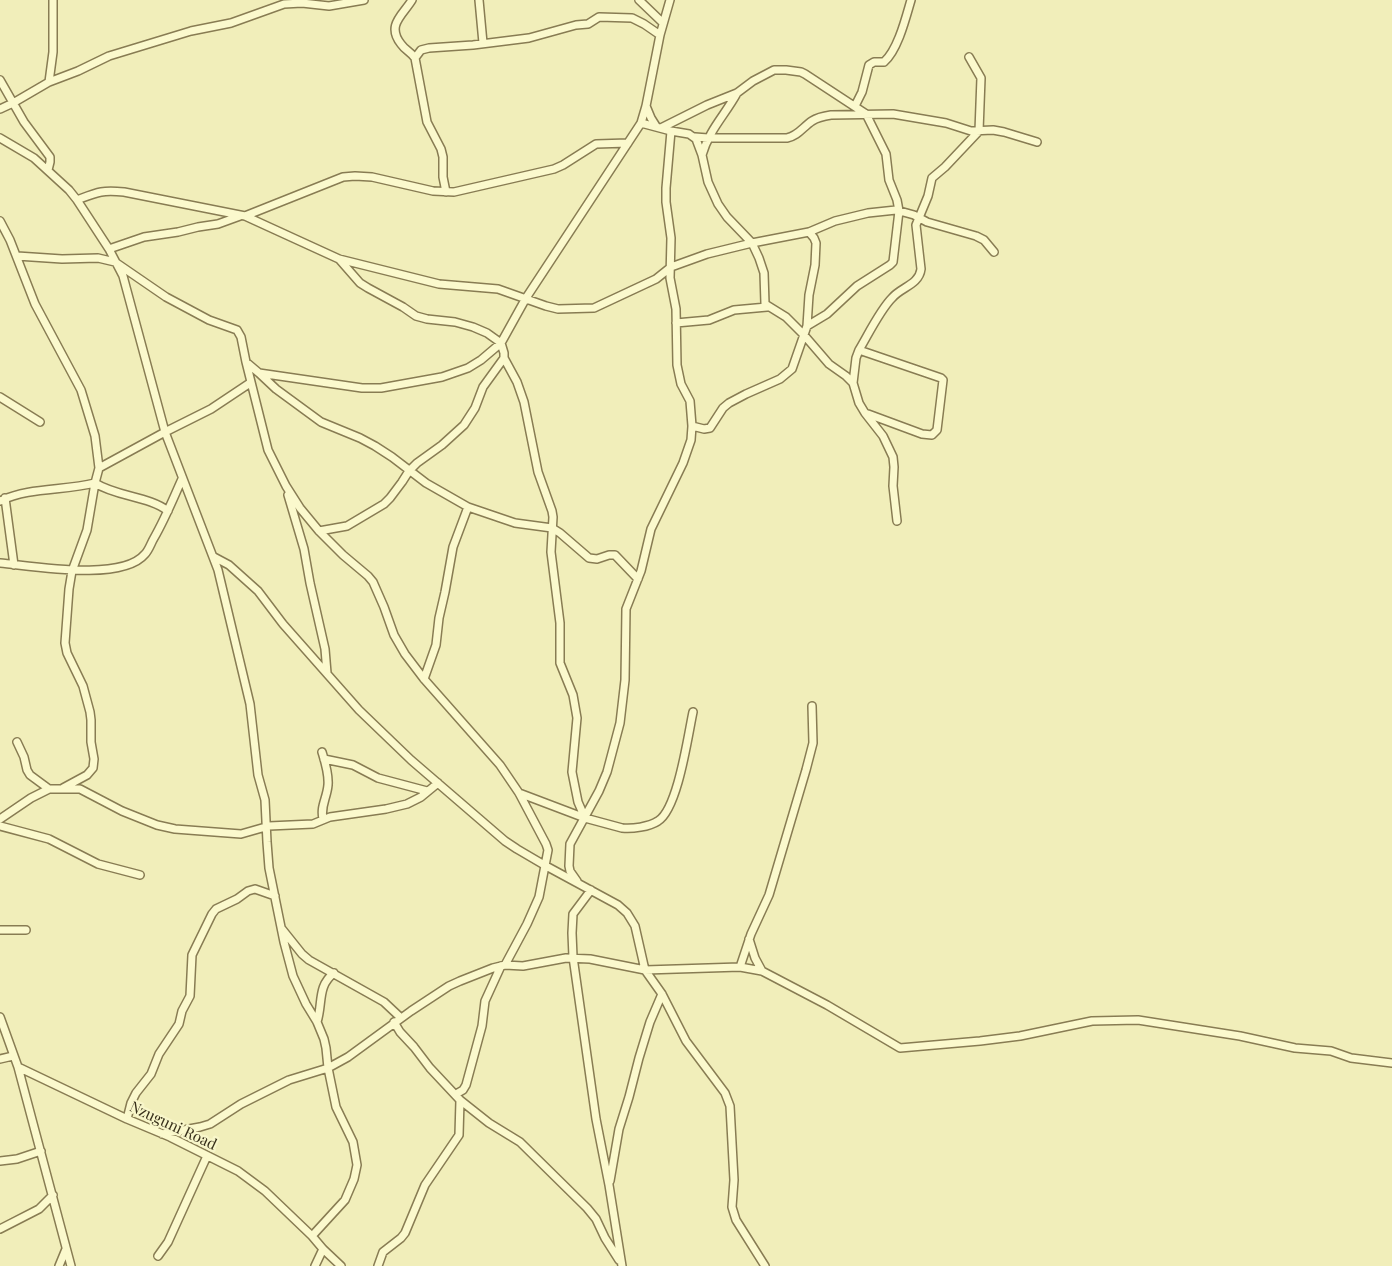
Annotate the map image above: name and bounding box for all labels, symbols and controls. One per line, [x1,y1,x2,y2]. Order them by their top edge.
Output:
street label: Nzuguni Road [127,1098,219,1154]

